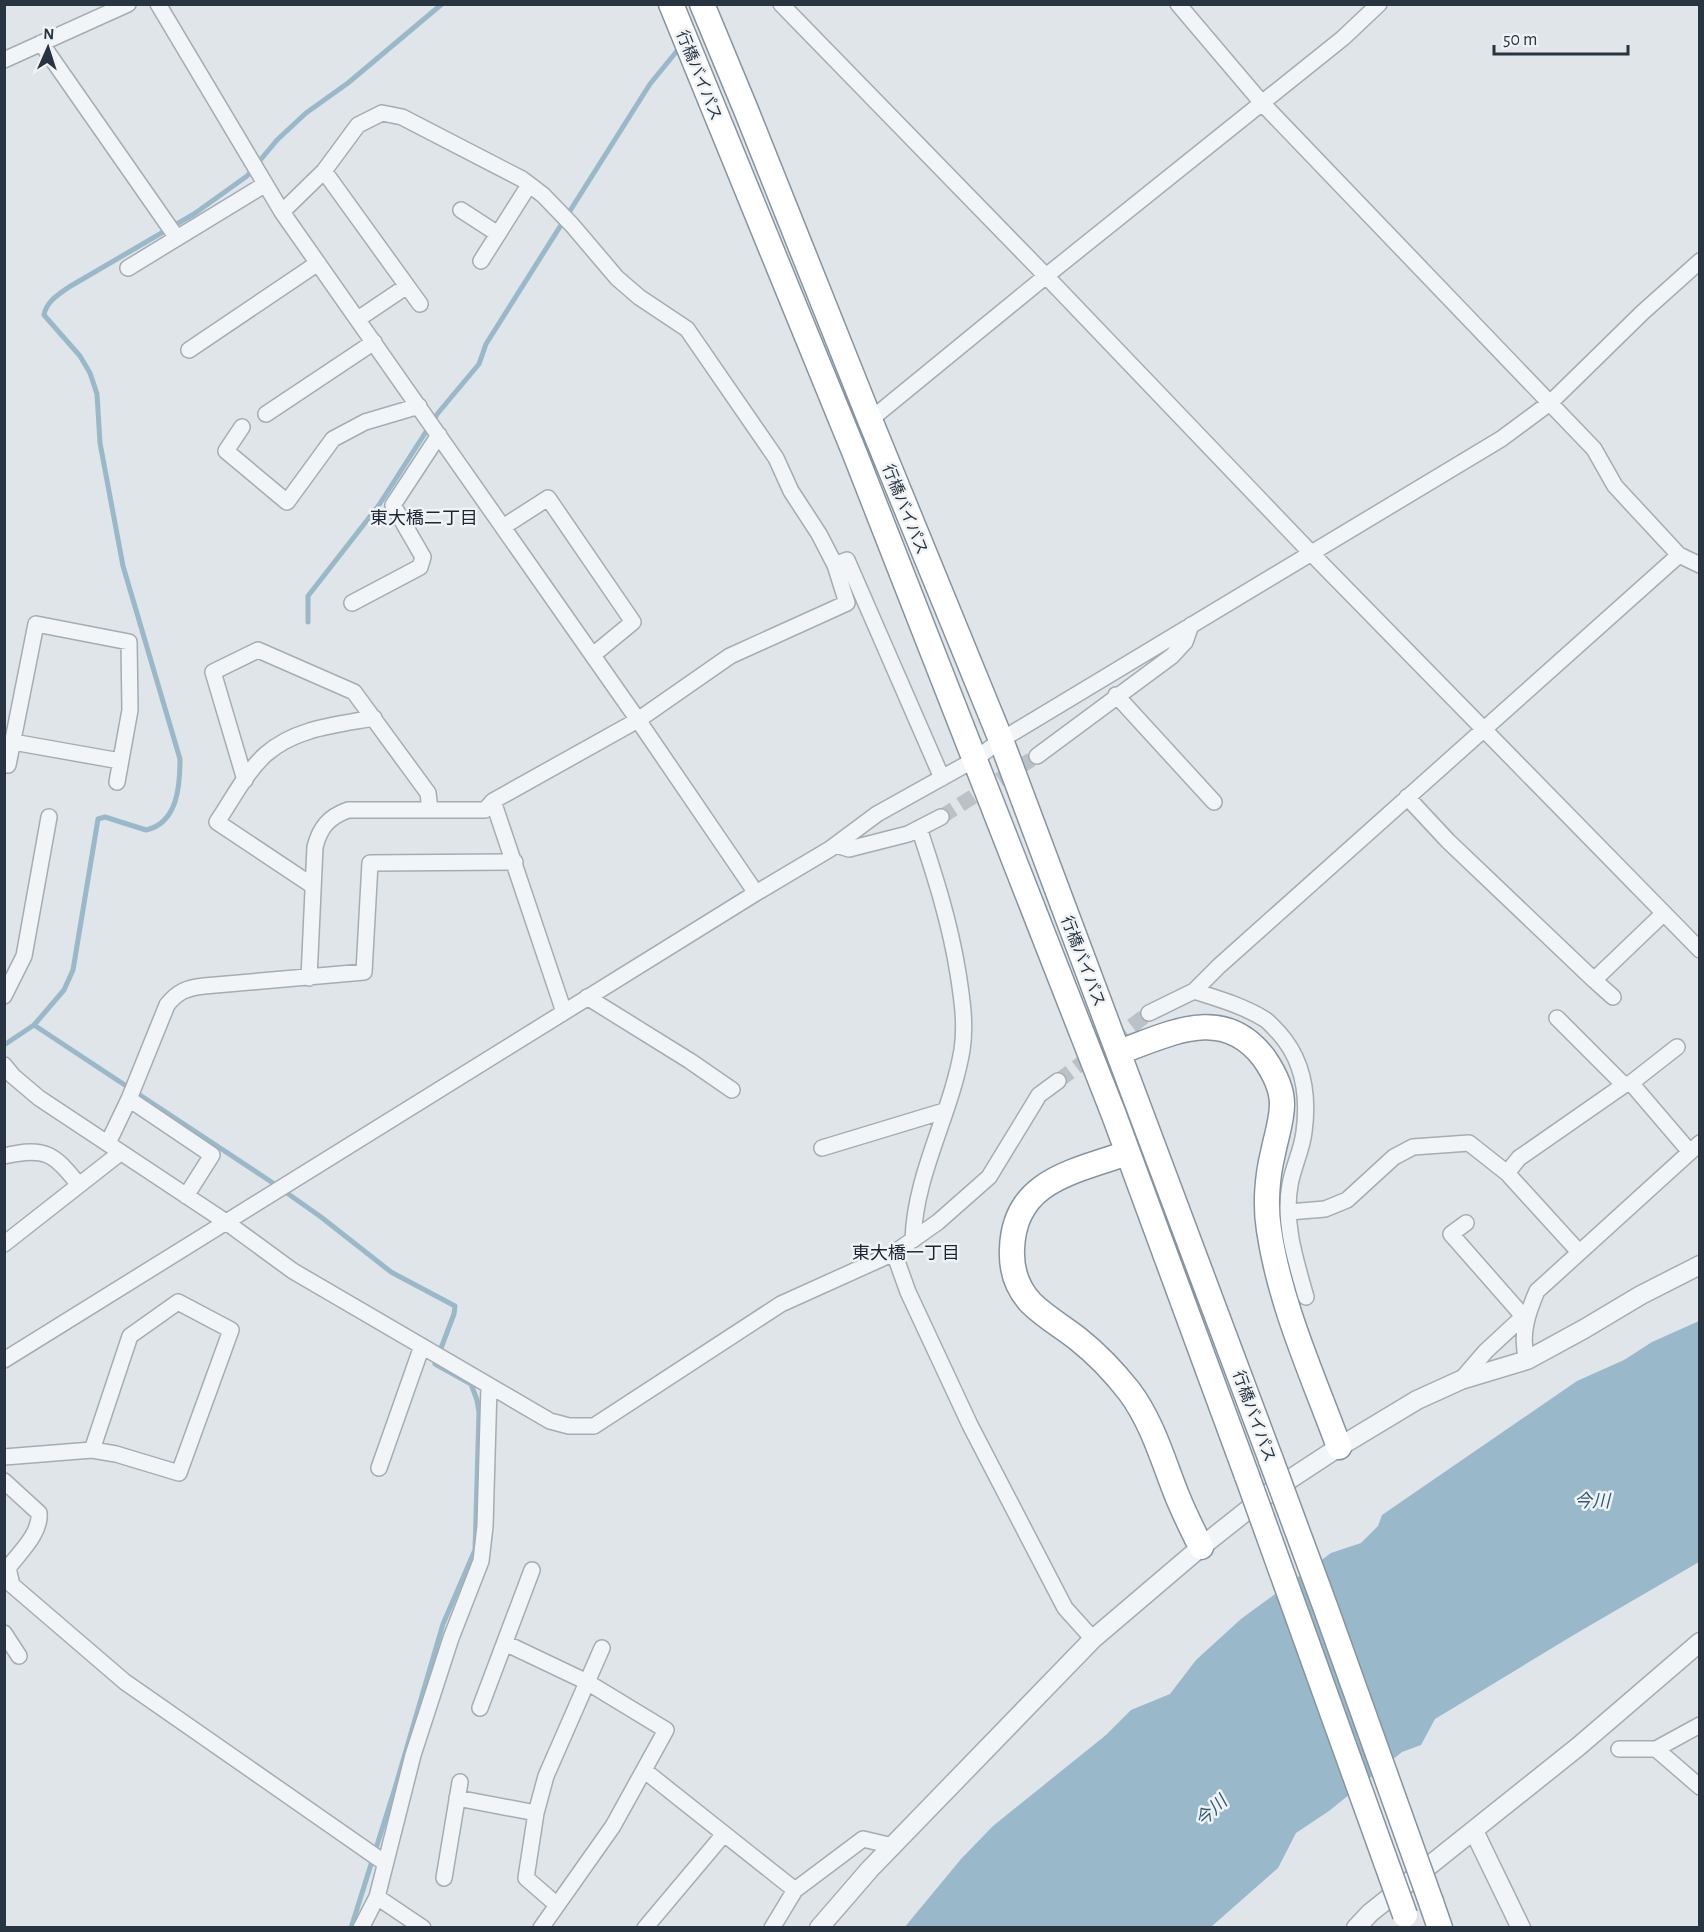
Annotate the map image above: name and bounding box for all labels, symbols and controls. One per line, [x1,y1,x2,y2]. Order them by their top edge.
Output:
north arrow [18,18,78,78]
scale bar [1494,18,1628,56]
text: N [43,26,55,42]
street label: 行橋バイパス [674,28,725,123]
text: 50 m [1503,31,1537,49]
street label: 行橋バイパス [880,462,931,557]
district label: 東大橋二丁目 [370,509,478,528]
street label: 行橋バイパス [1058,913,1109,1009]
district label: 東大橋一丁目 [852,1244,960,1263]
street label: 行橋バイパス [1230,1368,1279,1464]
water label: 今川 [1574,1491,1612,1511]
water label: 今川 [1191,1790,1232,1831]

